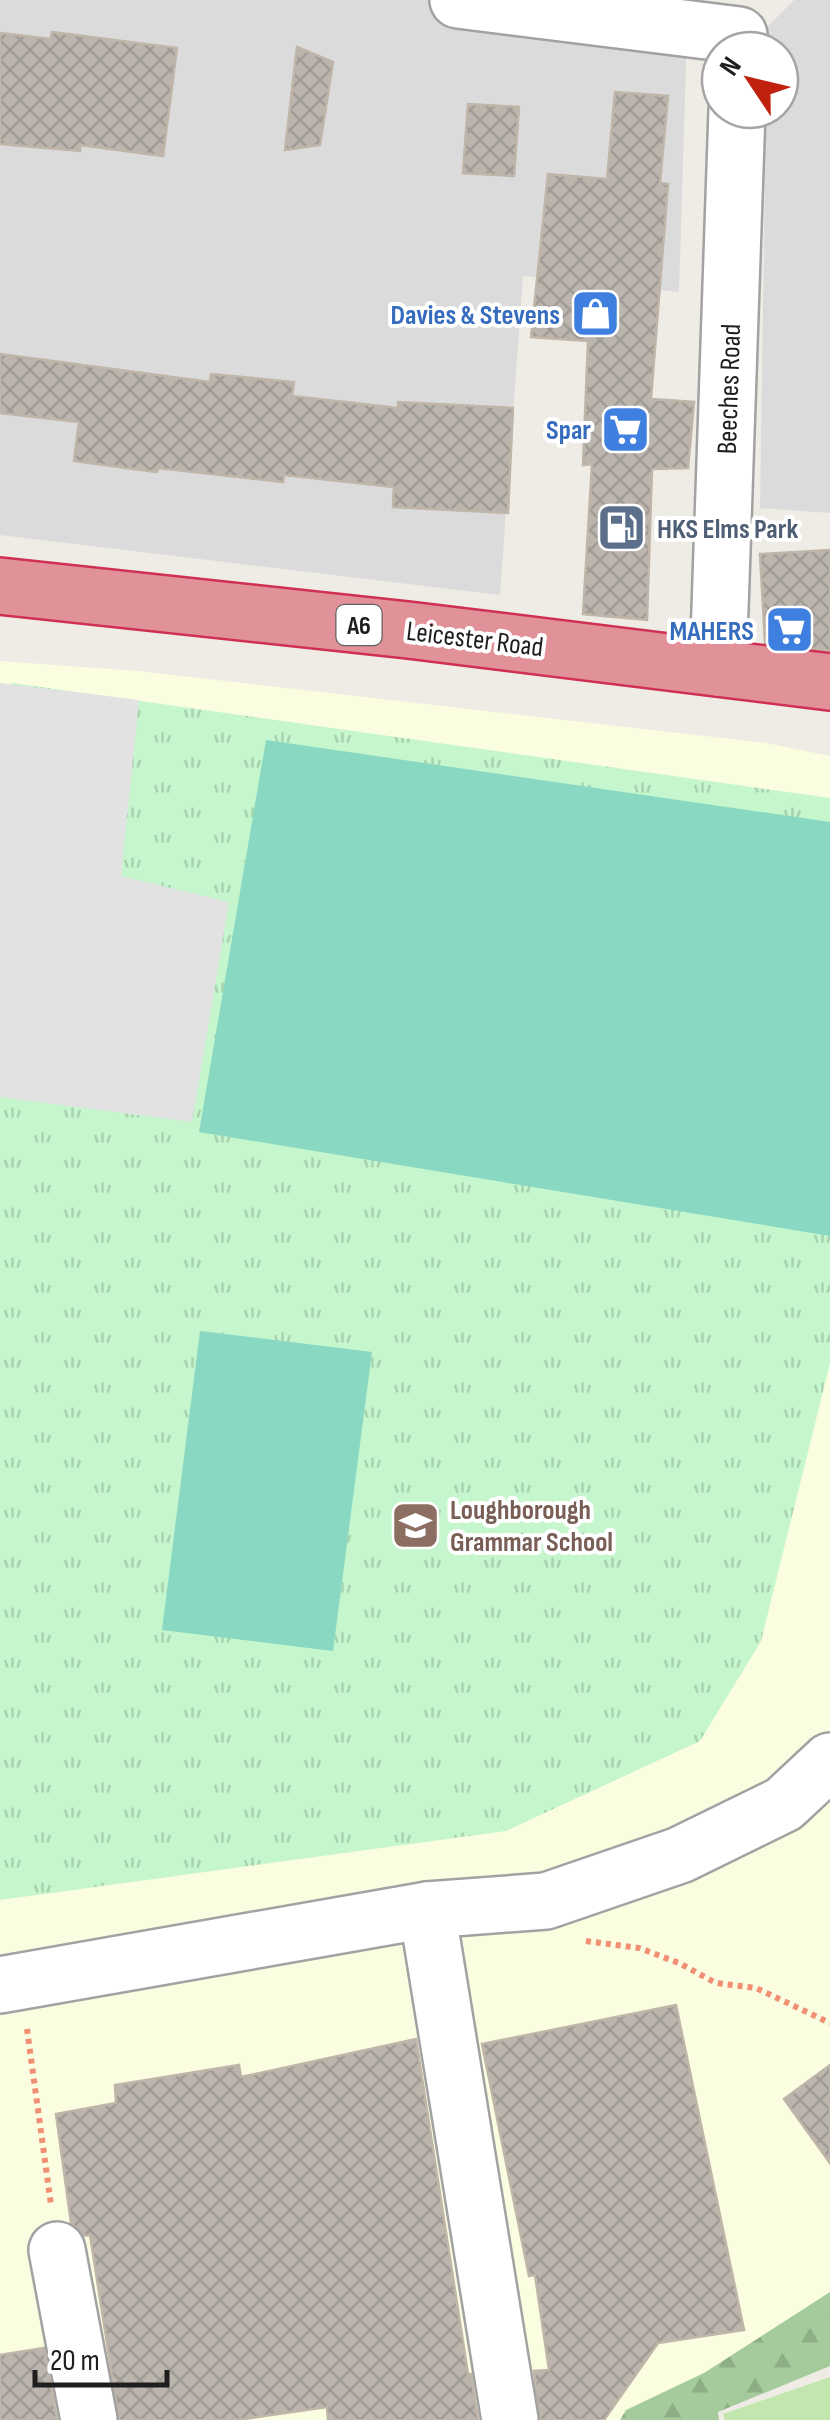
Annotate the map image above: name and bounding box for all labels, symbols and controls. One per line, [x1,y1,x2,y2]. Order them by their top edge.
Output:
north arrow [700,30,800,130]
text: N [713,51,749,82]
shop icon: Davies & Stevens [569,288,621,340]
place label: Davies & Stevens [391,299,560,332]
street label: Beeches Road [711,323,748,455]
supermarket icon: Spar [600,403,652,455]
place label: Spar [546,414,591,447]
fuel station icon: HKS Elms Park [596,502,648,554]
place label: HKS Elms Park [657,513,798,546]
supermarket icon: MAHERS [763,604,815,656]
road number: A6 [336,605,382,645]
street label: Leicester Road [405,615,545,664]
place label: MAHERS [670,615,754,648]
place label: Loughborough Grammar School [450,1494,613,1559]
school or university icon: Loughborough Grammar School [389,1499,441,1551]
scale bar [35,2325,168,2387]
text: 20 m [50,2343,100,2379]

